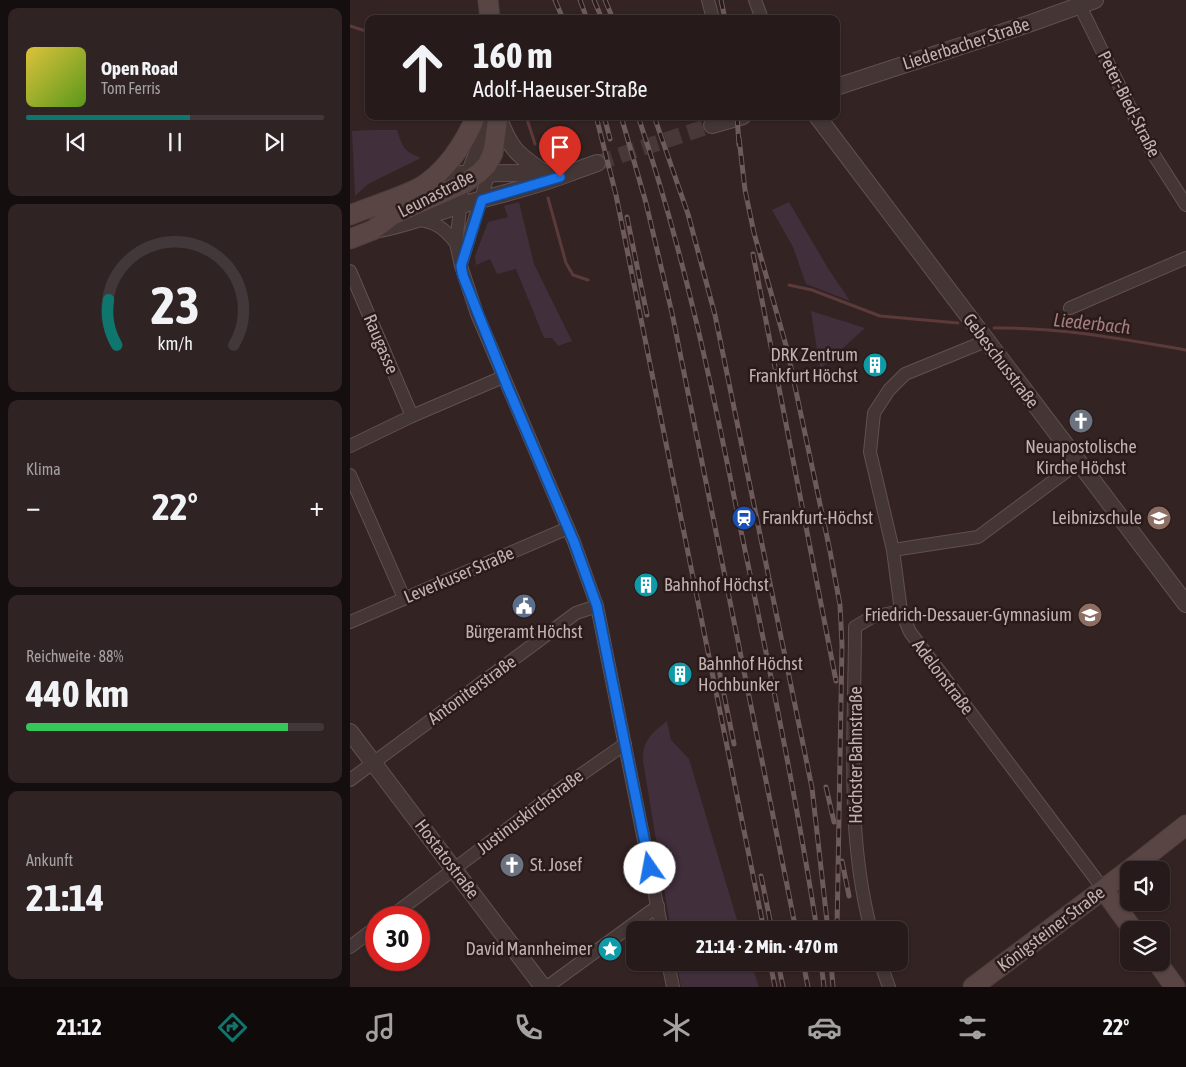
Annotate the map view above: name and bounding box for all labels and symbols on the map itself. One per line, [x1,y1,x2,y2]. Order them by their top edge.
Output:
street label: Liederbacher Straße [900,13,1032,74]
street label: Peter-Bied-Straße [1094,47,1165,160]
pin [539,126,581,177]
street label: Leunastraße [394,165,477,222]
water label: Liederbach [1052,308,1132,338]
street label: Gebeschusstraße [959,309,1044,412]
street label: Raugasse [360,311,403,377]
place label: DRK Zentrum Frankfurt Höchst [749,344,858,386]
building icon: DRK Zentrum Frankfurt Höchst [862,352,888,378]
church icon: Neuapostolische Kirche Höchst [1068,408,1094,434]
place label: Neuapostolische Kirche Höchst [1025,436,1137,478]
station icon: Frankfurt-Höchst [731,505,757,531]
school or university icon: Leibnizschule [1146,505,1172,531]
place label: Frankfurt-Höchst [762,507,873,528]
place label: Leibnizschule [1052,507,1142,528]
street label: Leverkuser Straße [401,542,517,607]
building icon: Bahnhof Höchst [633,572,659,598]
place label: Bahnhof Höchst [664,574,769,595]
public building icon: Bürgeramt Höchst [511,593,537,619]
school or university icon: Friedrich-Dessauer-Gymnasium [1077,602,1103,628]
place label: Friedrich-Dessauer-Gymnasium [865,604,1072,625]
place label: Bürgeramt Höchst [465,621,583,642]
street label: Adelonstraße [908,635,979,718]
street label: Antoniterstraße [424,651,520,729]
place label: Bahnhof Höchst Hochbunker [698,653,803,695]
building icon: Bahnhof Höchst Hochbunker [667,661,693,687]
street label: Höchster Bahnstraße [845,686,866,824]
street label: Justinuskirchstraße [472,765,587,858]
street label: Hostatostraße [411,815,484,902]
position arrow [623,841,675,893]
church icon: St. Josef [499,852,525,878]
place label: St. Josef [530,854,582,875]
street label: Königsteiner Straße [993,882,1108,976]
speed limit sign: 30 [365,906,430,971]
place icon: David Mannheimer [597,936,623,962]
place label: David Mannheimer [466,938,593,959]

